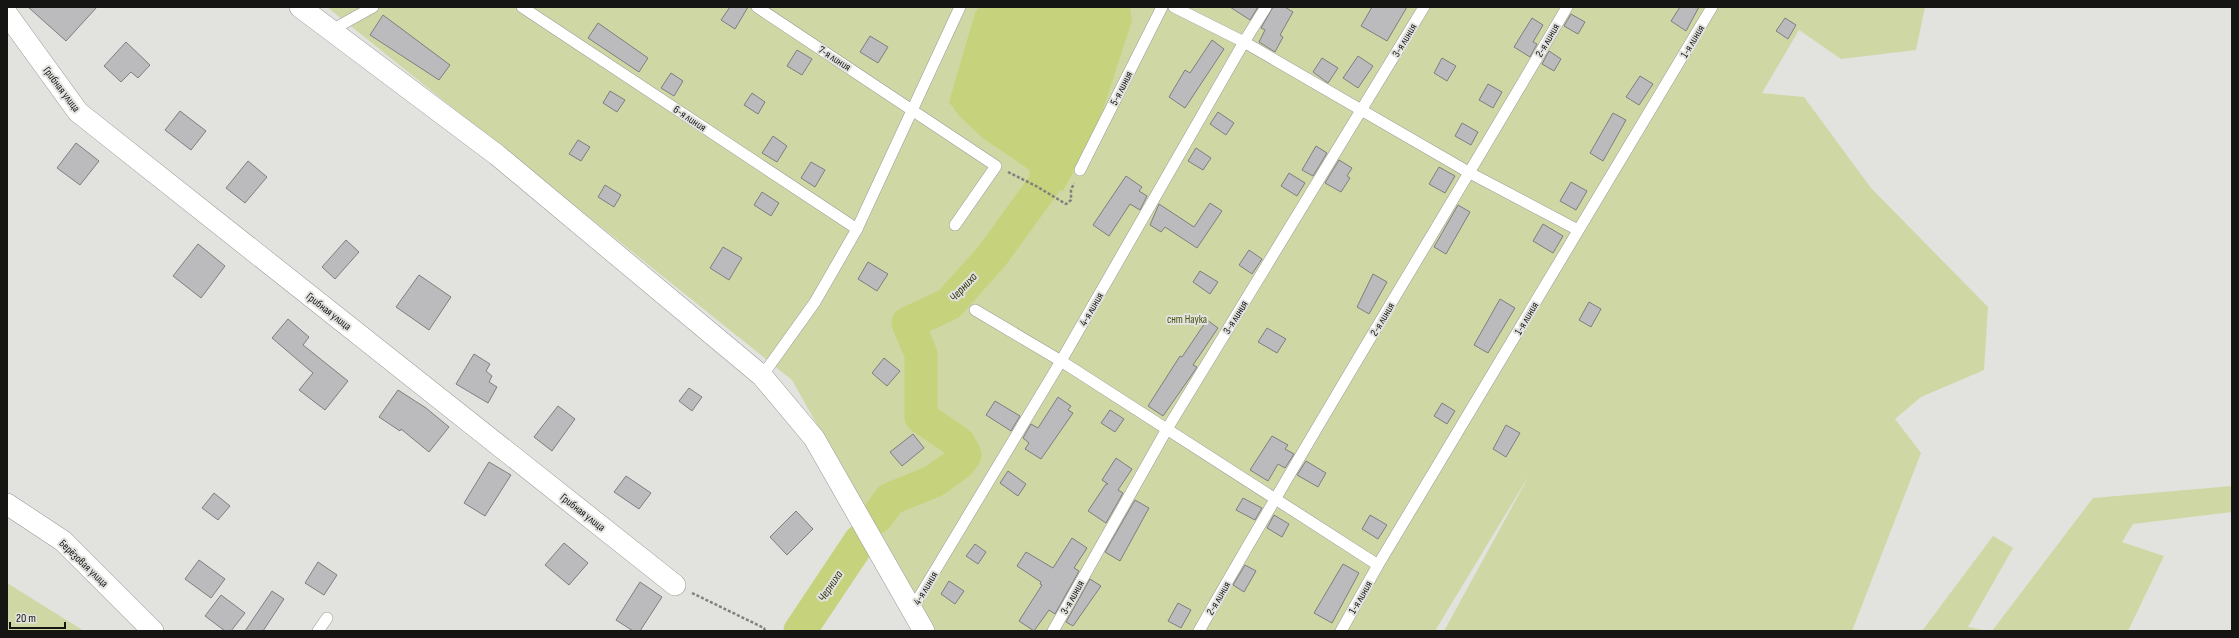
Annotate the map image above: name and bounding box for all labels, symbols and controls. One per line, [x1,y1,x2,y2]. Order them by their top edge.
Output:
street label: 3-я линия [1389,21,1419,59]
street label: 2-я линия [1533,21,1562,59]
street label: 1-я линия [1678,23,1707,60]
street label: 7-я линия [816,43,853,74]
street label: Грибная улица [40,64,83,114]
street label: 5-я линия [1107,69,1136,107]
street label: 6-я линия [671,103,709,134]
water label: Черниха [946,270,981,305]
street label: Грибная улица [304,290,354,333]
street label: 4-я линия [1077,290,1106,328]
street label: 3-я линия [1220,298,1251,336]
street label: 2-я линия [1367,300,1397,338]
street label: 1-я линия [1512,300,1541,337]
park label: снт Наука [1167,313,1207,326]
street label: Грибная улица [558,491,608,534]
street label: Берёзовая улица [56,537,111,590]
water label: Черниха [815,568,846,605]
street label: 4-я линия [910,569,940,607]
street label: 3-я линия [1058,578,1087,616]
street label: 1-я линия [1346,578,1375,616]
street label: 2-я линия [1204,579,1233,617]
scale bar [10,604,65,630]
text: 20 m [16,611,36,626]

